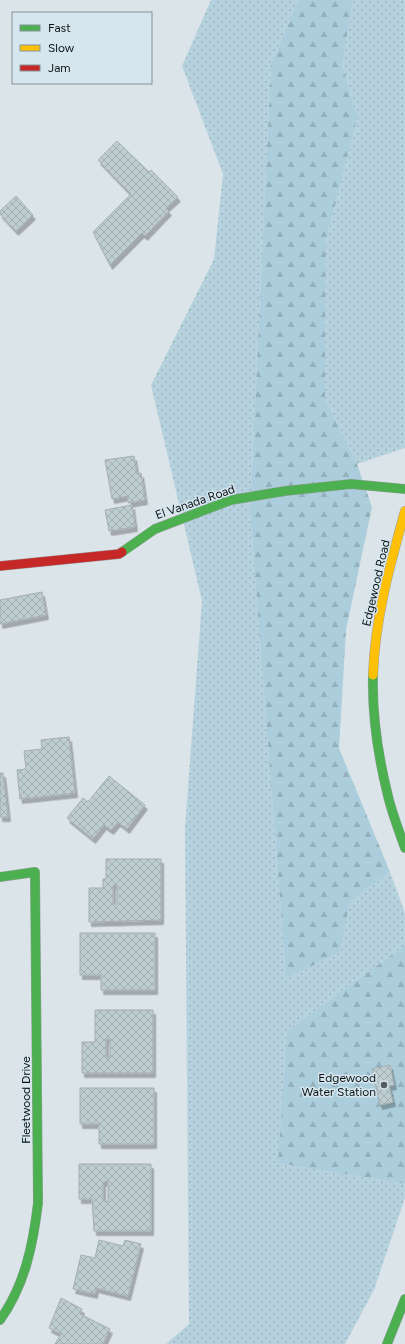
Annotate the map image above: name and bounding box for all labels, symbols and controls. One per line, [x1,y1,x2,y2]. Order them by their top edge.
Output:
legend [12,12,152,84]
text: Fast [48,21,71,35]
text: Slow [48,41,75,55]
text: Jam [48,61,71,75]
street label: El Vanada Road [153,482,237,522]
street label: Edgewood Road [359,538,393,628]
street label: Fleetwood Drive [19,1056,33,1144]
place label: Edgewood Water Station [302,1071,376,1099]
marker: Edgewood Water Station [379,1080,389,1090]

